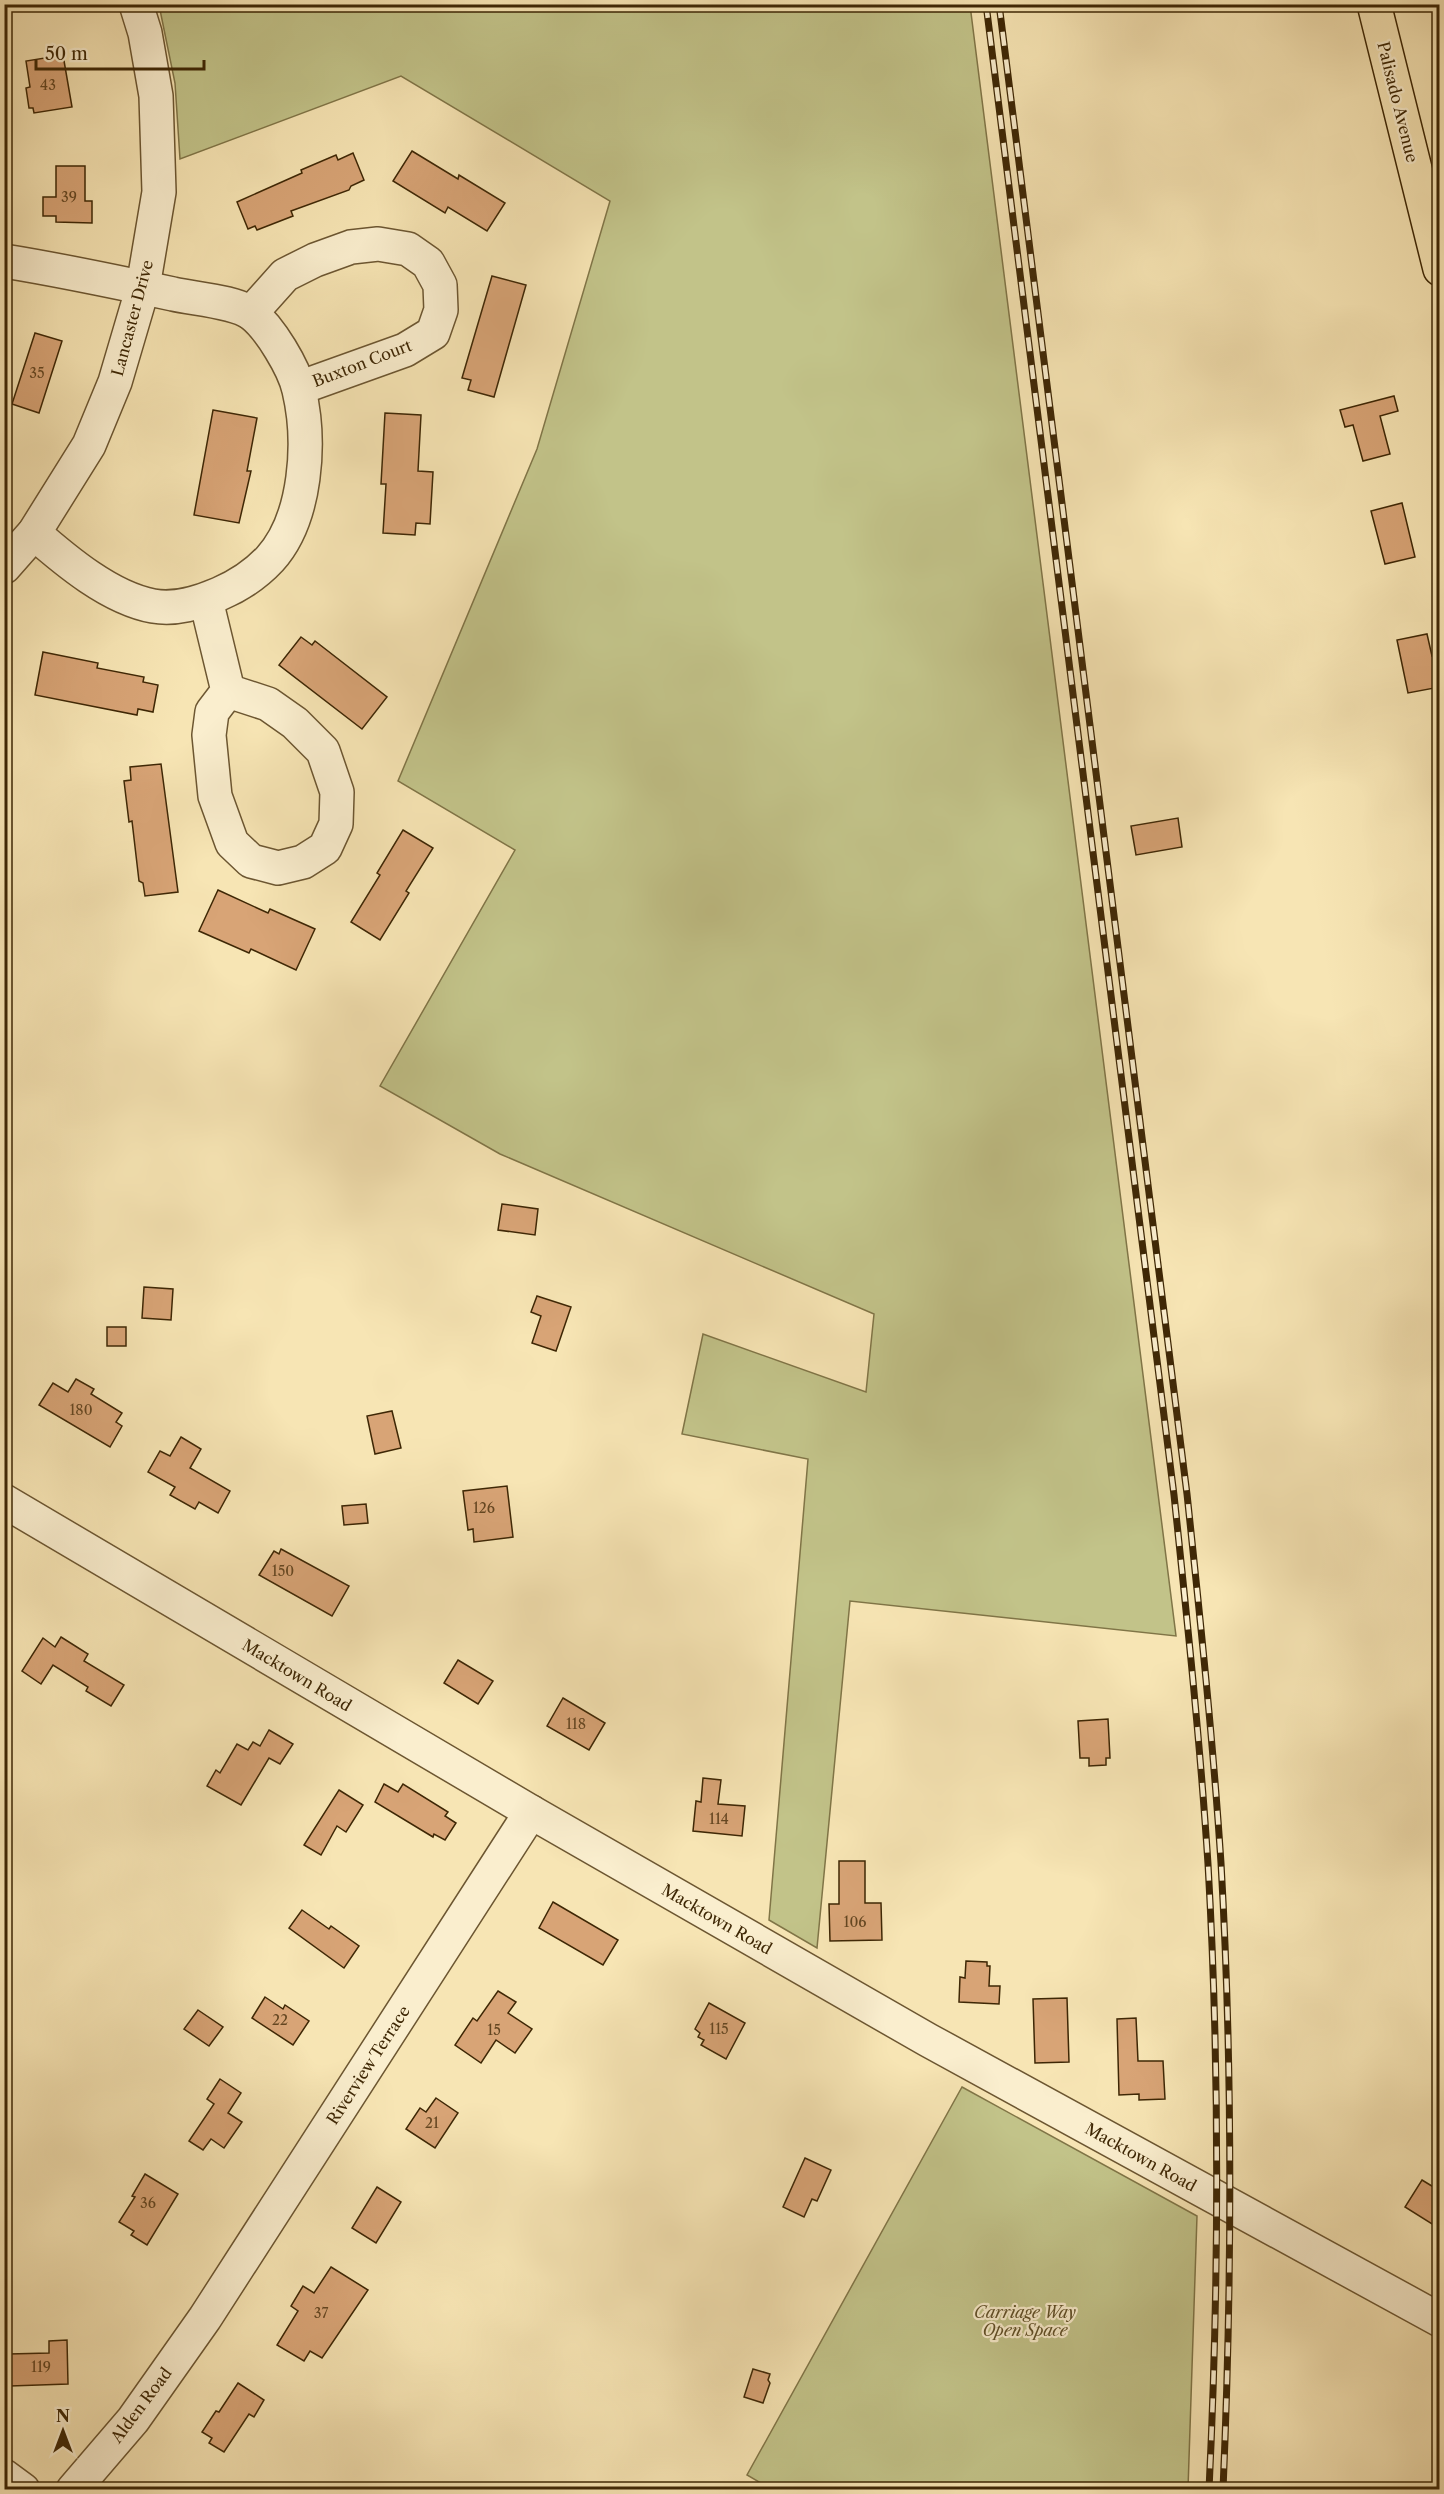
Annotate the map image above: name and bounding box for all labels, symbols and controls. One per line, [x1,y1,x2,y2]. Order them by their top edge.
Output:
scale bar [36,33,204,71]
street label: Palisado Avenue [1373,39,1423,165]
text: 50 m [45,43,88,65]
house number: 43 [40,76,56,94]
house number: 39 [61,188,77,206]
street label: Lancaster Drive [107,258,157,378]
street label: Buxton Court [310,335,415,391]
house number: 35 [29,364,45,382]
house number: 180 [69,1401,93,1419]
house number: 126 [473,1499,495,1517]
house number: 150 [272,1562,294,1580]
street label: Macktown Road [239,1634,356,1716]
house number: 118 [566,1715,586,1733]
house number: 114 [709,1810,729,1828]
street label: Macktown Road [658,1879,776,1959]
house number: 106 [844,1913,866,1931]
street label: Riverview Terrace [322,2002,414,2128]
house number: 22 [272,2011,288,2029]
house number: 115 [709,2020,729,2038]
house number: 15 [487,2021,501,2039]
house number: 21 [425,2114,439,2132]
street label: Macktown Road [1082,2118,1200,2196]
house number: 36 [140,2194,156,2212]
park label: Carriage Way Open Space [974,2302,1076,2340]
house number: 37 [314,2304,328,2322]
house number: 119 [31,2358,51,2376]
street label: Alden Road [106,2363,176,2447]
north arrow [33,2401,93,2461]
text: N [56,2406,70,2426]

